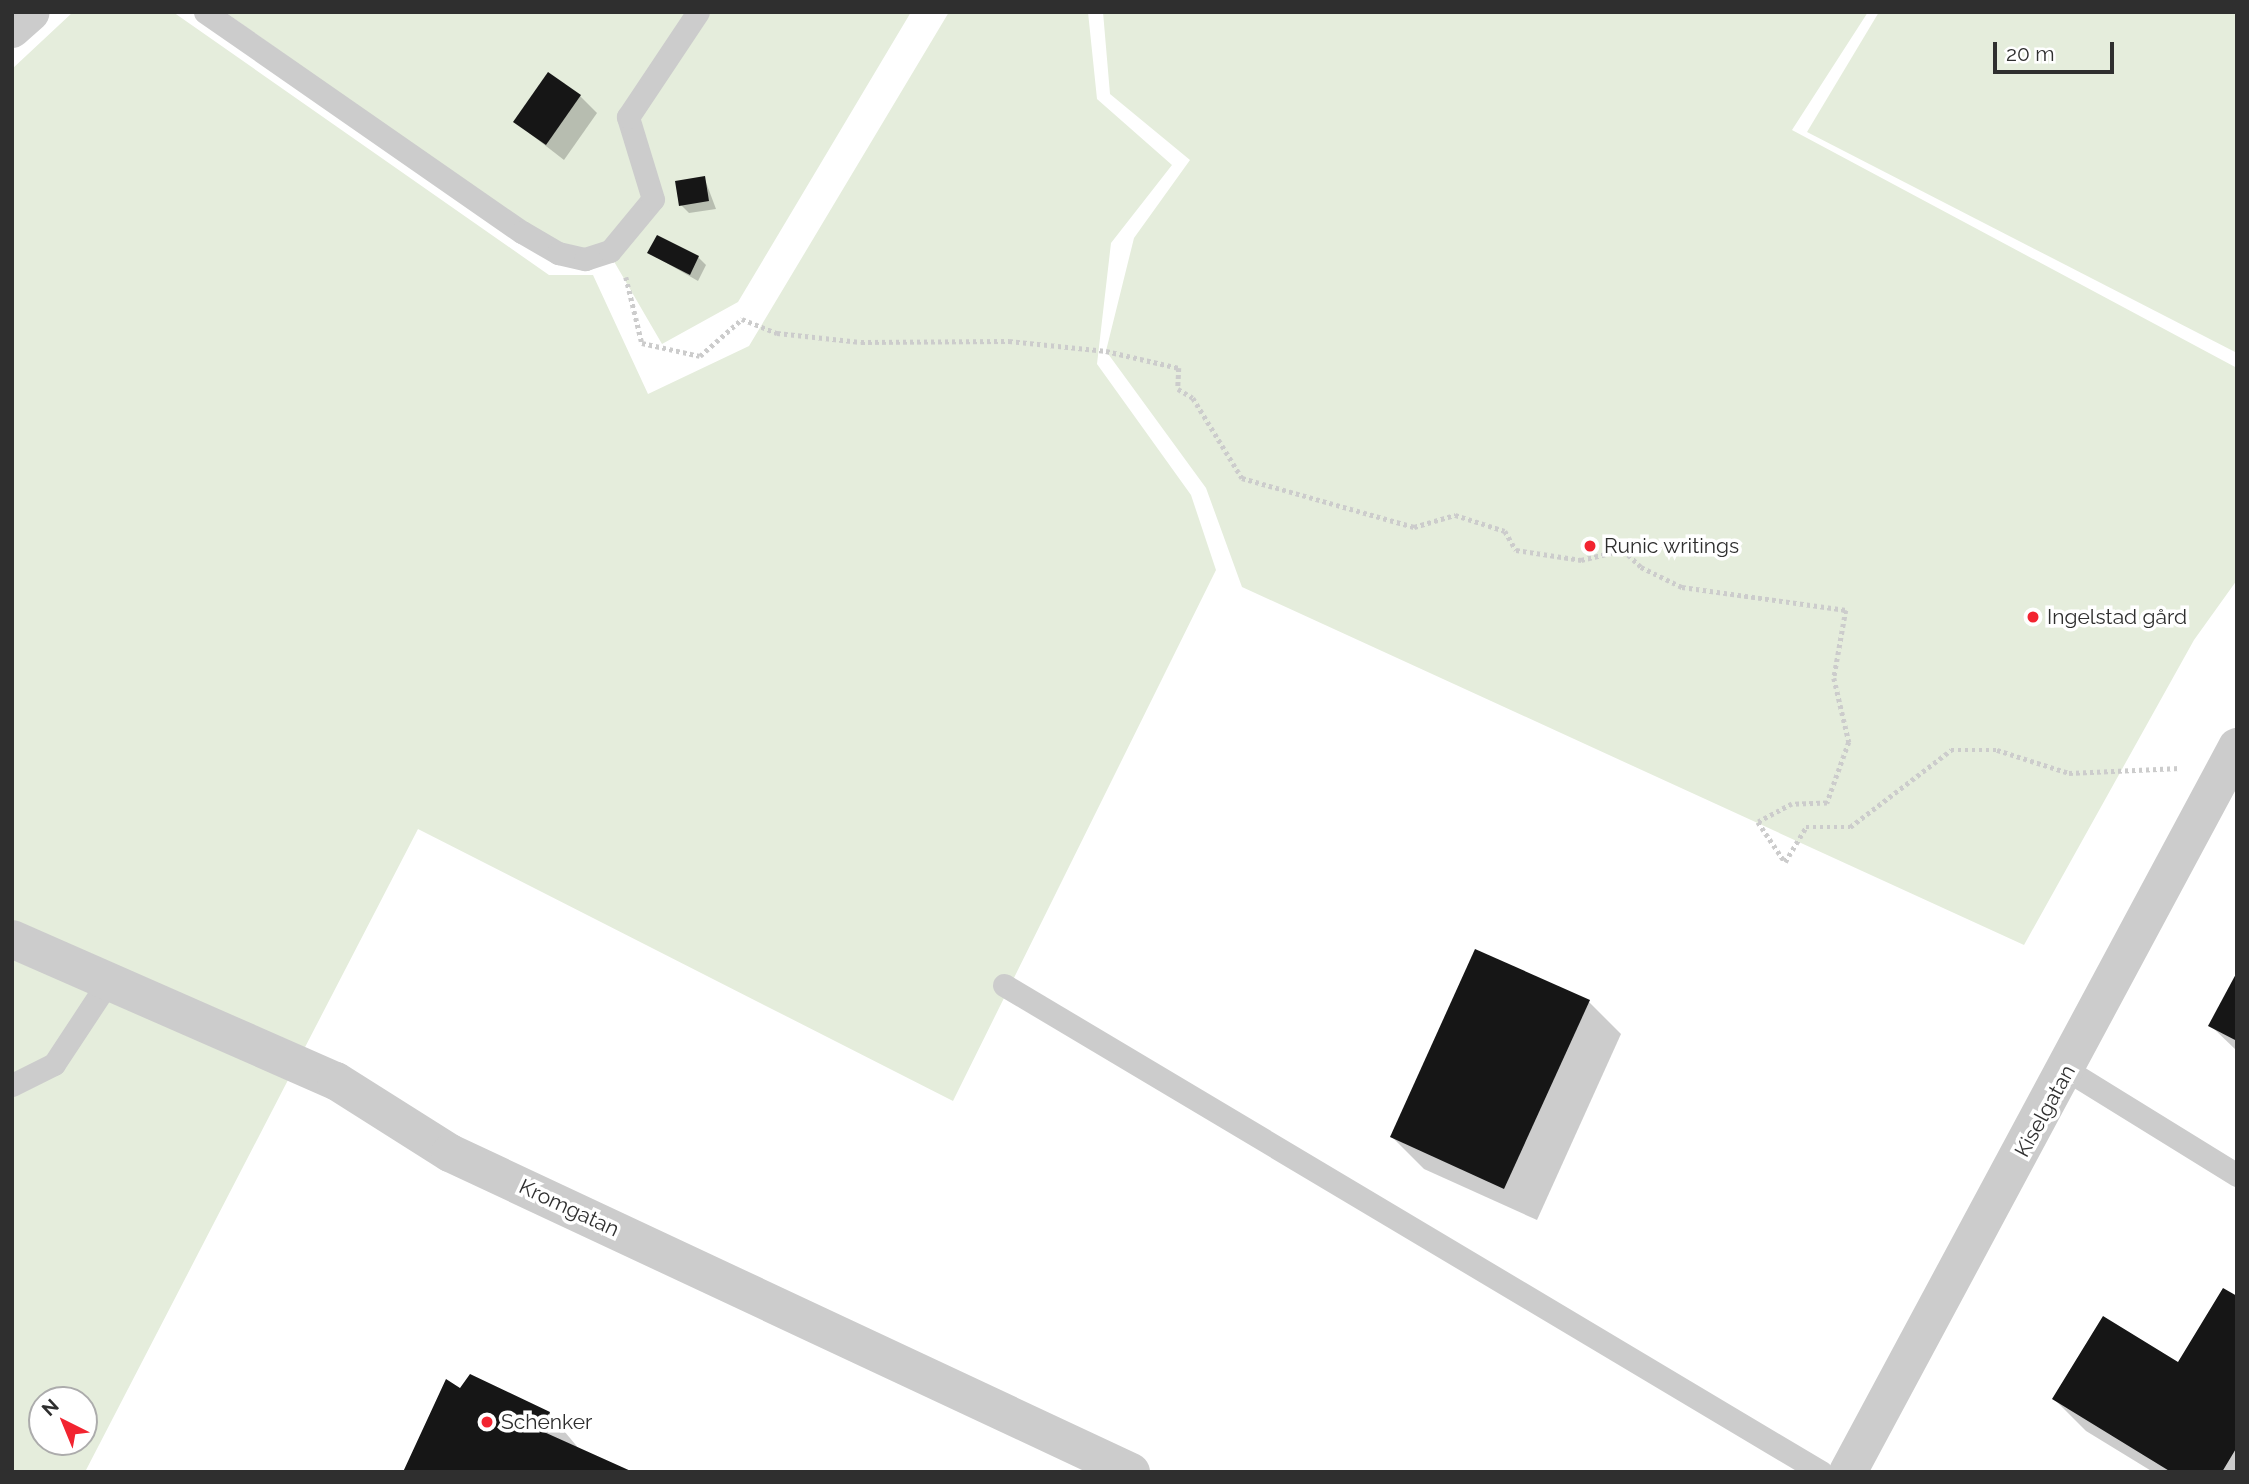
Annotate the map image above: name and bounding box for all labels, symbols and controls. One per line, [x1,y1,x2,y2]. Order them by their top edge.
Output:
scale bar [1997,28,2118,72]
text: 20 m [2006,41,2054,66]
place label: Runic writings [1604,533,1740,559]
marker: Runic writings [1582,538,1598,554]
place label: Ingelstad gård [2047,604,2187,630]
marker: Ingelstad gård [2025,609,2041,625]
street label: Kiselgatan [2009,1061,2081,1161]
street label: Kromgatan [515,1174,623,1242]
north arrow [28,1386,98,1456]
text: N [37,1394,63,1420]
place label: Schenker [501,1409,592,1435]
marker: Schenker [479,1414,495,1430]

